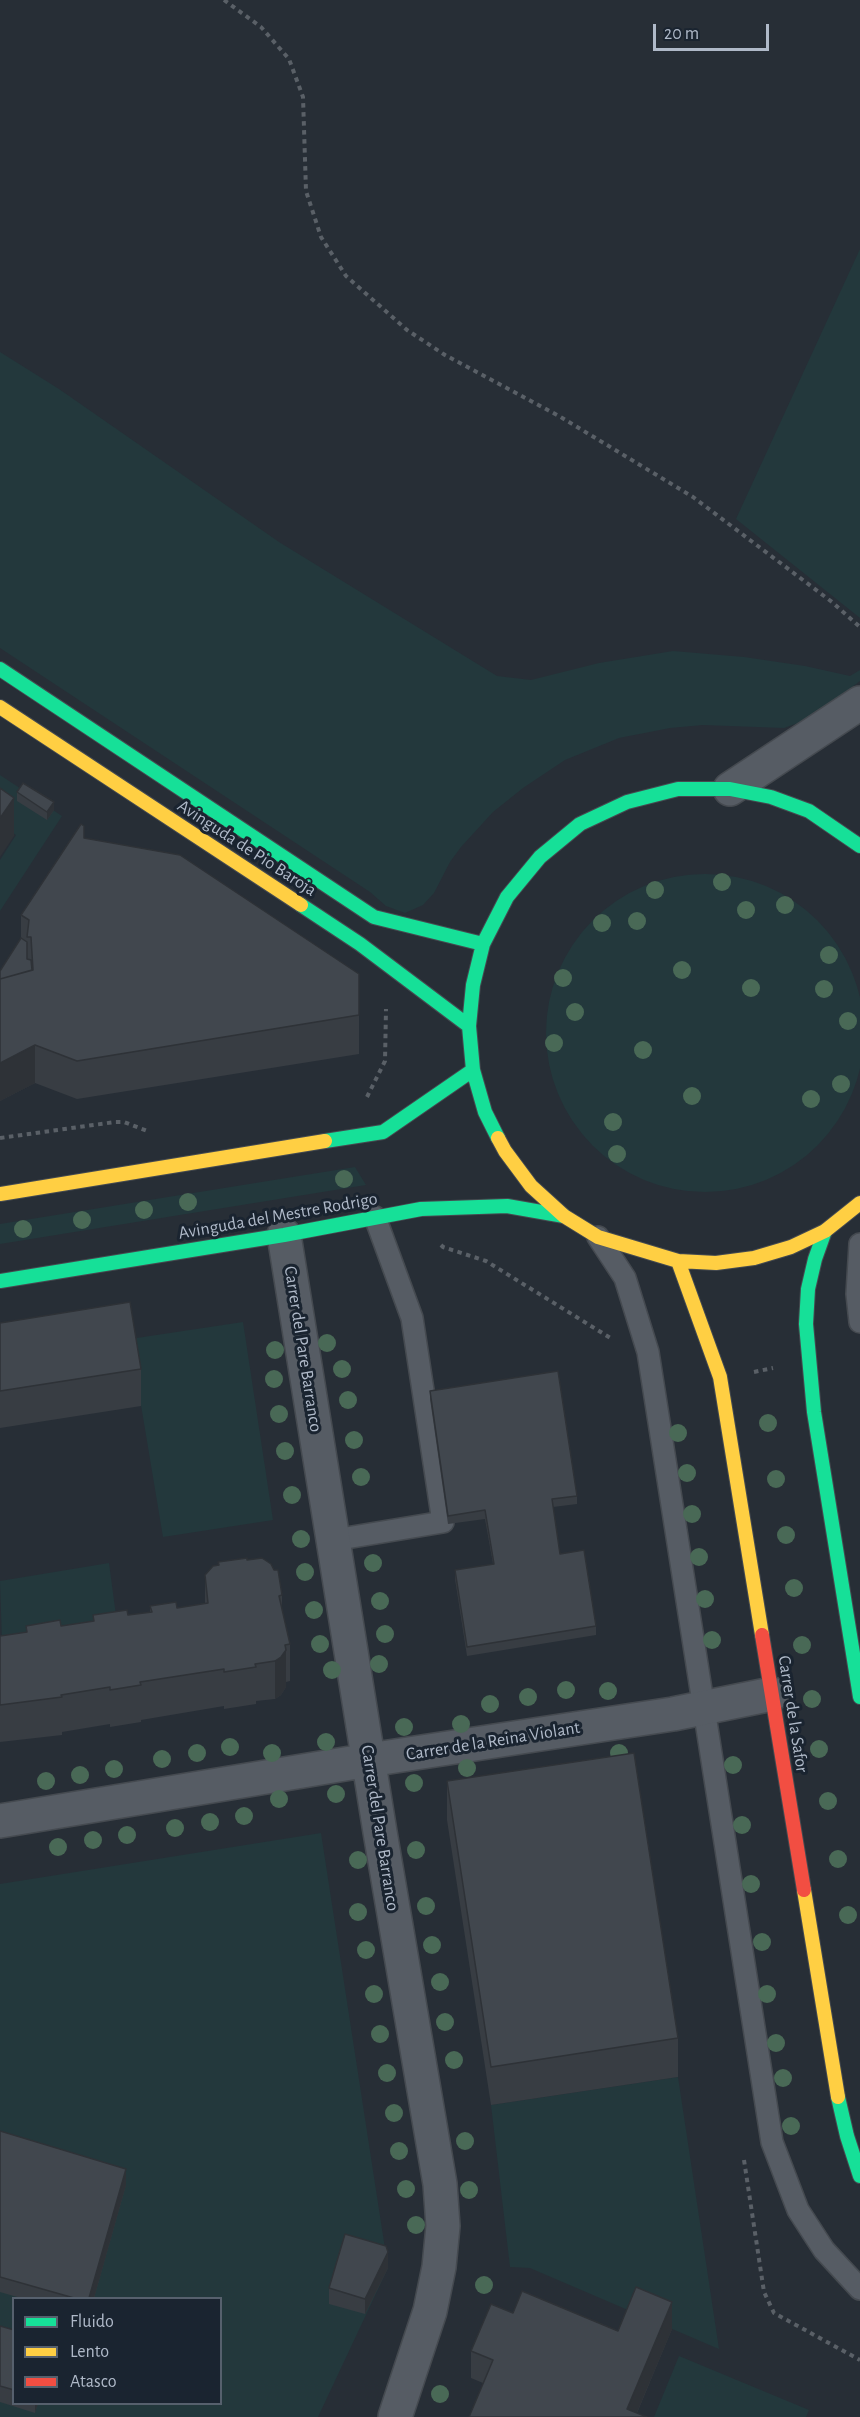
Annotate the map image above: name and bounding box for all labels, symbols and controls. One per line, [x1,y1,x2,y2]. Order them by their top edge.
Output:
scale bar [656,12,772,50]
text: 20 m [664,25,699,43]
street label: Avinguda de Pio Baroja [173,795,321,901]
street label: Avinguda del Mestre Rodrigo [177,1188,379,1244]
street label: Carrer del Pare Barranco [279,1264,327,1434]
street label: Carrer de la Safor [773,1654,813,1774]
street label: Carrer de la Reina Violant [404,1717,582,1765]
street label: Carrer del Pare Barranco [356,1743,404,1913]
legend [12,2297,222,2405]
text: Fluido [70,2313,114,2331]
text: Lento [70,2343,109,2361]
text: Atasco [70,2373,117,2391]

